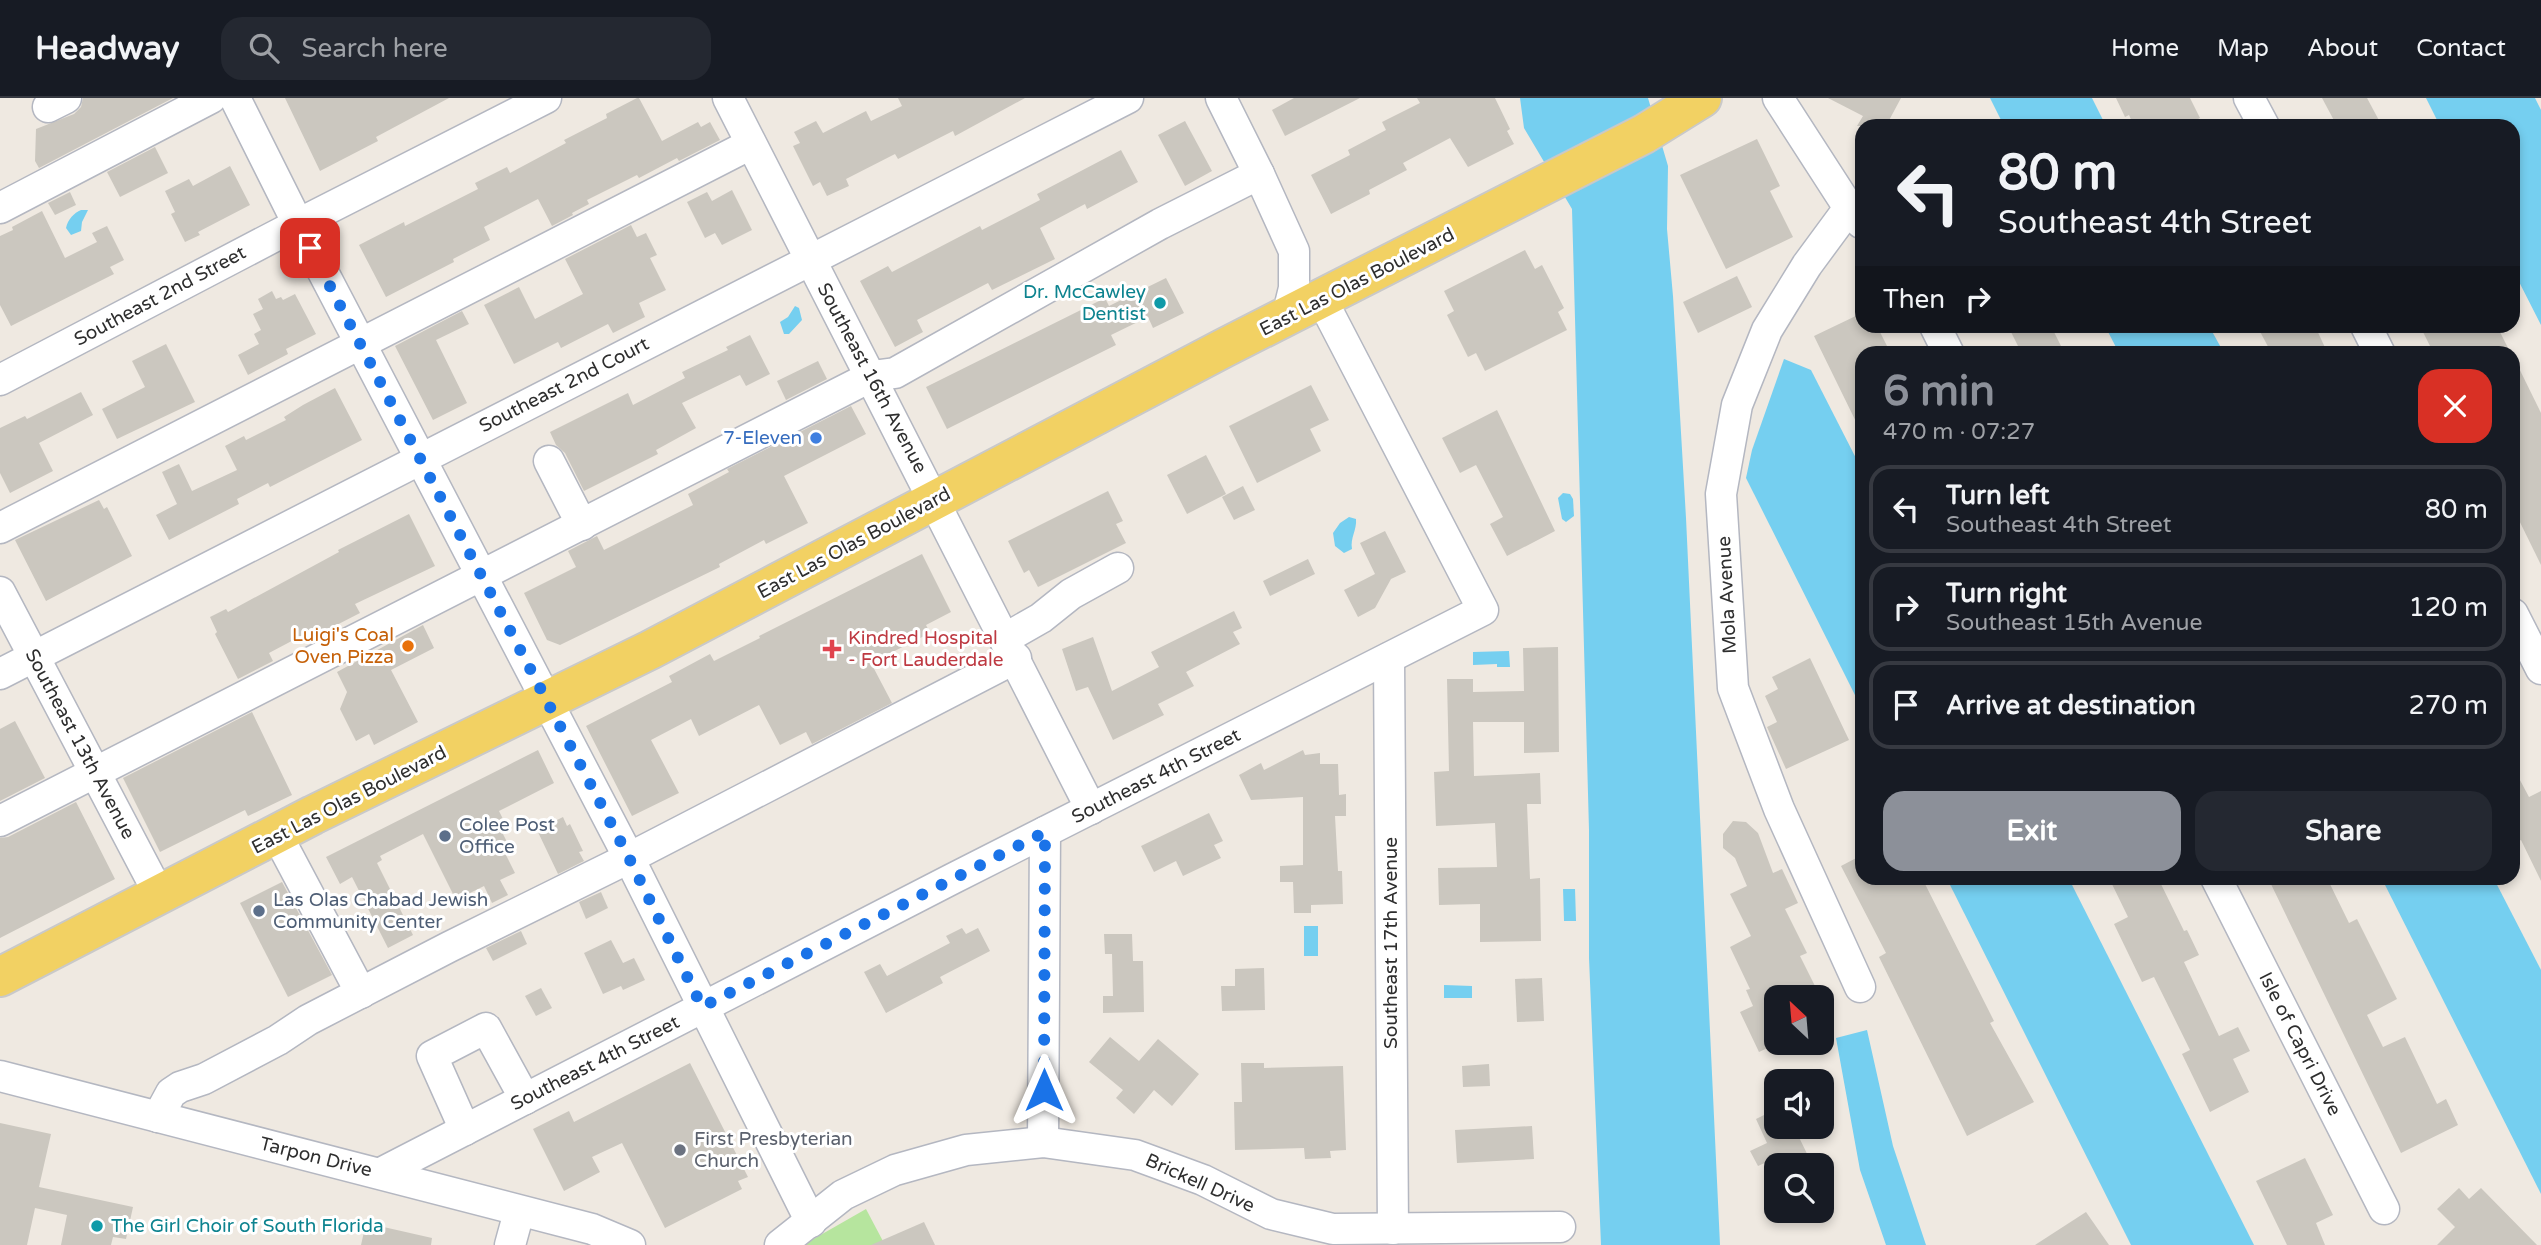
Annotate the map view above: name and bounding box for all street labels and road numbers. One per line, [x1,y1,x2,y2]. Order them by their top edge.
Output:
street label: East Las Olas Boulevard [1256,223,1458,341]
street label: Southeast 2nd Street [70,241,250,351]
street label: Southeast 16th Avenue [813,279,931,477]
street label: Southeast 2nd Court [476,333,652,437]
street label: East Las Olas Boulevard [754,483,954,603]
street label: Mola Avenue [1713,536,1741,654]
street label: Southeast 13th Avenue [21,645,139,843]
street label: Southeast 4th Street [1068,724,1244,828]
street label: East Las Olas Boulevard [248,741,450,859]
street label: Southeast 17th Avenue [1380,837,1402,1049]
street label: Isle of Capri Drive [2254,969,2346,1119]
street label: Southeast 4th Street [507,1011,683,1115]
street label: Tarpon Drive [258,1132,374,1182]
street label: Brickell Drive [1142,1149,1258,1217]

